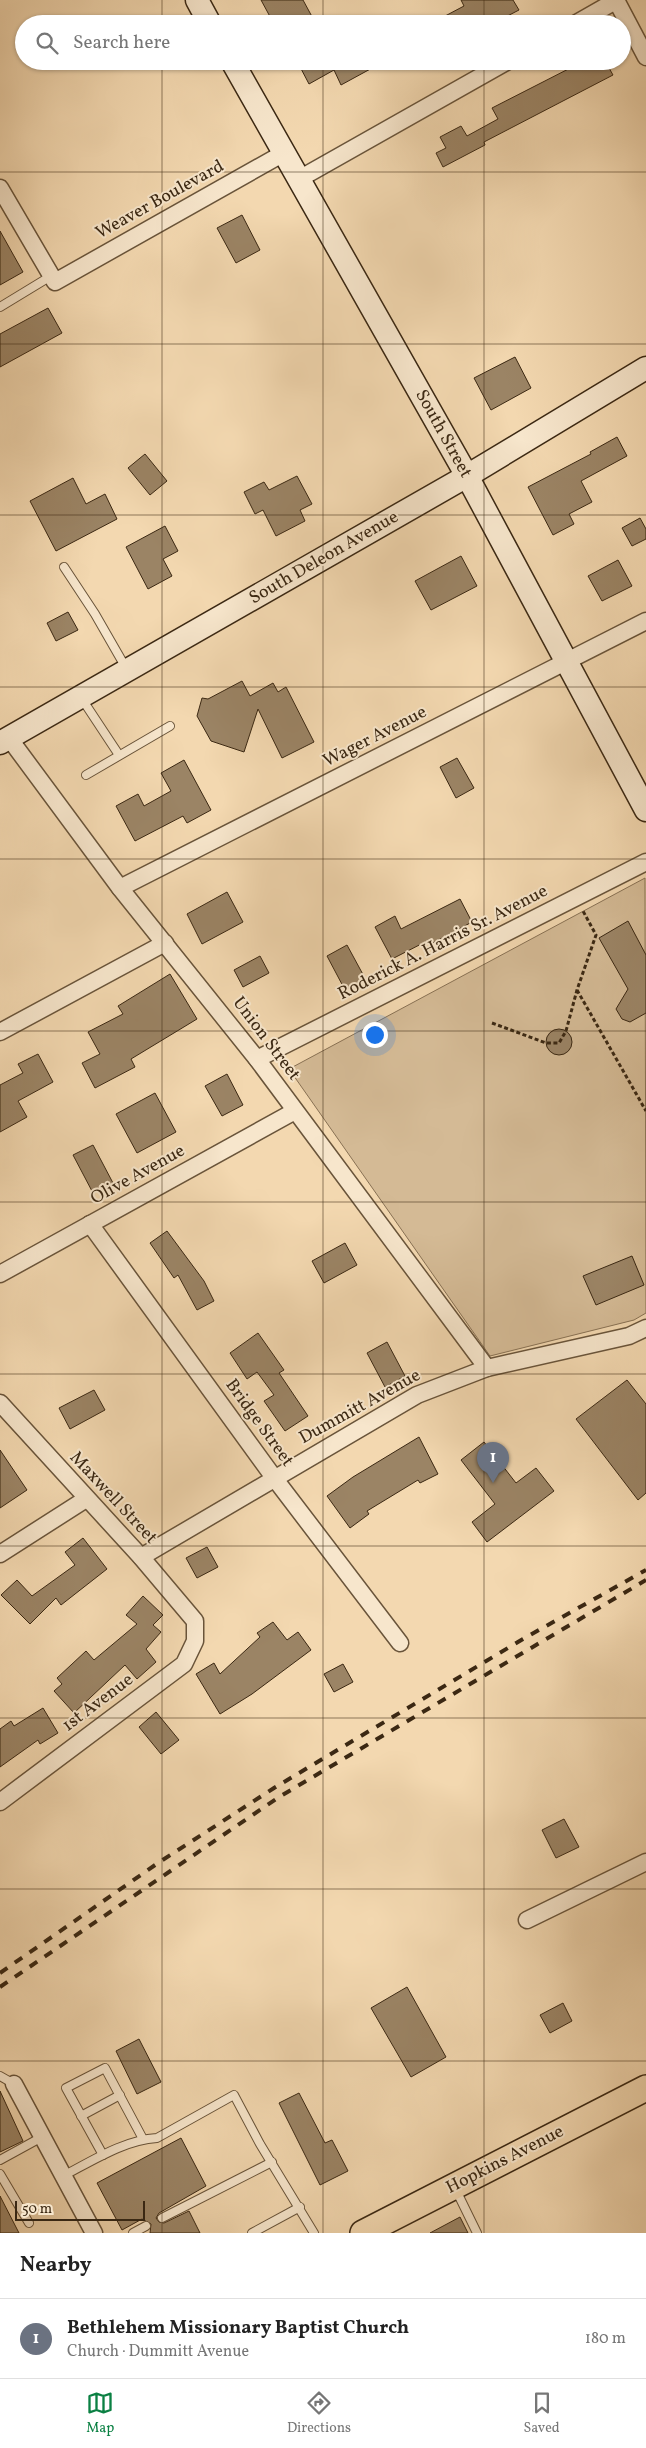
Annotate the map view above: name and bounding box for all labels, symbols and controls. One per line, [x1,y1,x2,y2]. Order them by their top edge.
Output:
search box [15,15,631,70]
icon: search [33,29,61,57]
text: Search here [73,30,170,56]
street label: Weaver Boulevard [91,154,229,246]
street label: South Street [408,385,478,483]
street label: South Deleon Avenue [245,505,403,611]
street label: Wager Avenue [319,700,431,774]
street label: Roderick A. Harris Sr. Avenue [334,879,552,1007]
street label: Union Street [226,992,306,1086]
your location [362,1022,388,1048]
street label: Olive Avenue [86,1139,190,1211]
street label: Dummitt Avenue [295,1363,425,1451]
street label: Bridge Street [219,1374,299,1472]
pin: 1 [477,1442,509,1483]
street label: Maxwell Street [63,1446,163,1550]
street label: 1st Avenue [57,1668,139,1738]
street label: Hopkins Avenue [442,2119,568,2201]
scale bar [15,2198,145,2221]
text: 50 m [22,2200,52,2219]
text: Nearby [20,2251,91,2280]
text: Bethlehem Missionary Baptist Church [67,2315,409,2341]
text: 1 [33,2328,39,2350]
text: 180 m [585,2328,626,2350]
text: Church · Dummitt Avenue [67,2341,249,2363]
tab: Map [86,2389,114,2438]
tab: Directions [287,2389,351,2438]
tab: Saved [524,2389,560,2438]

